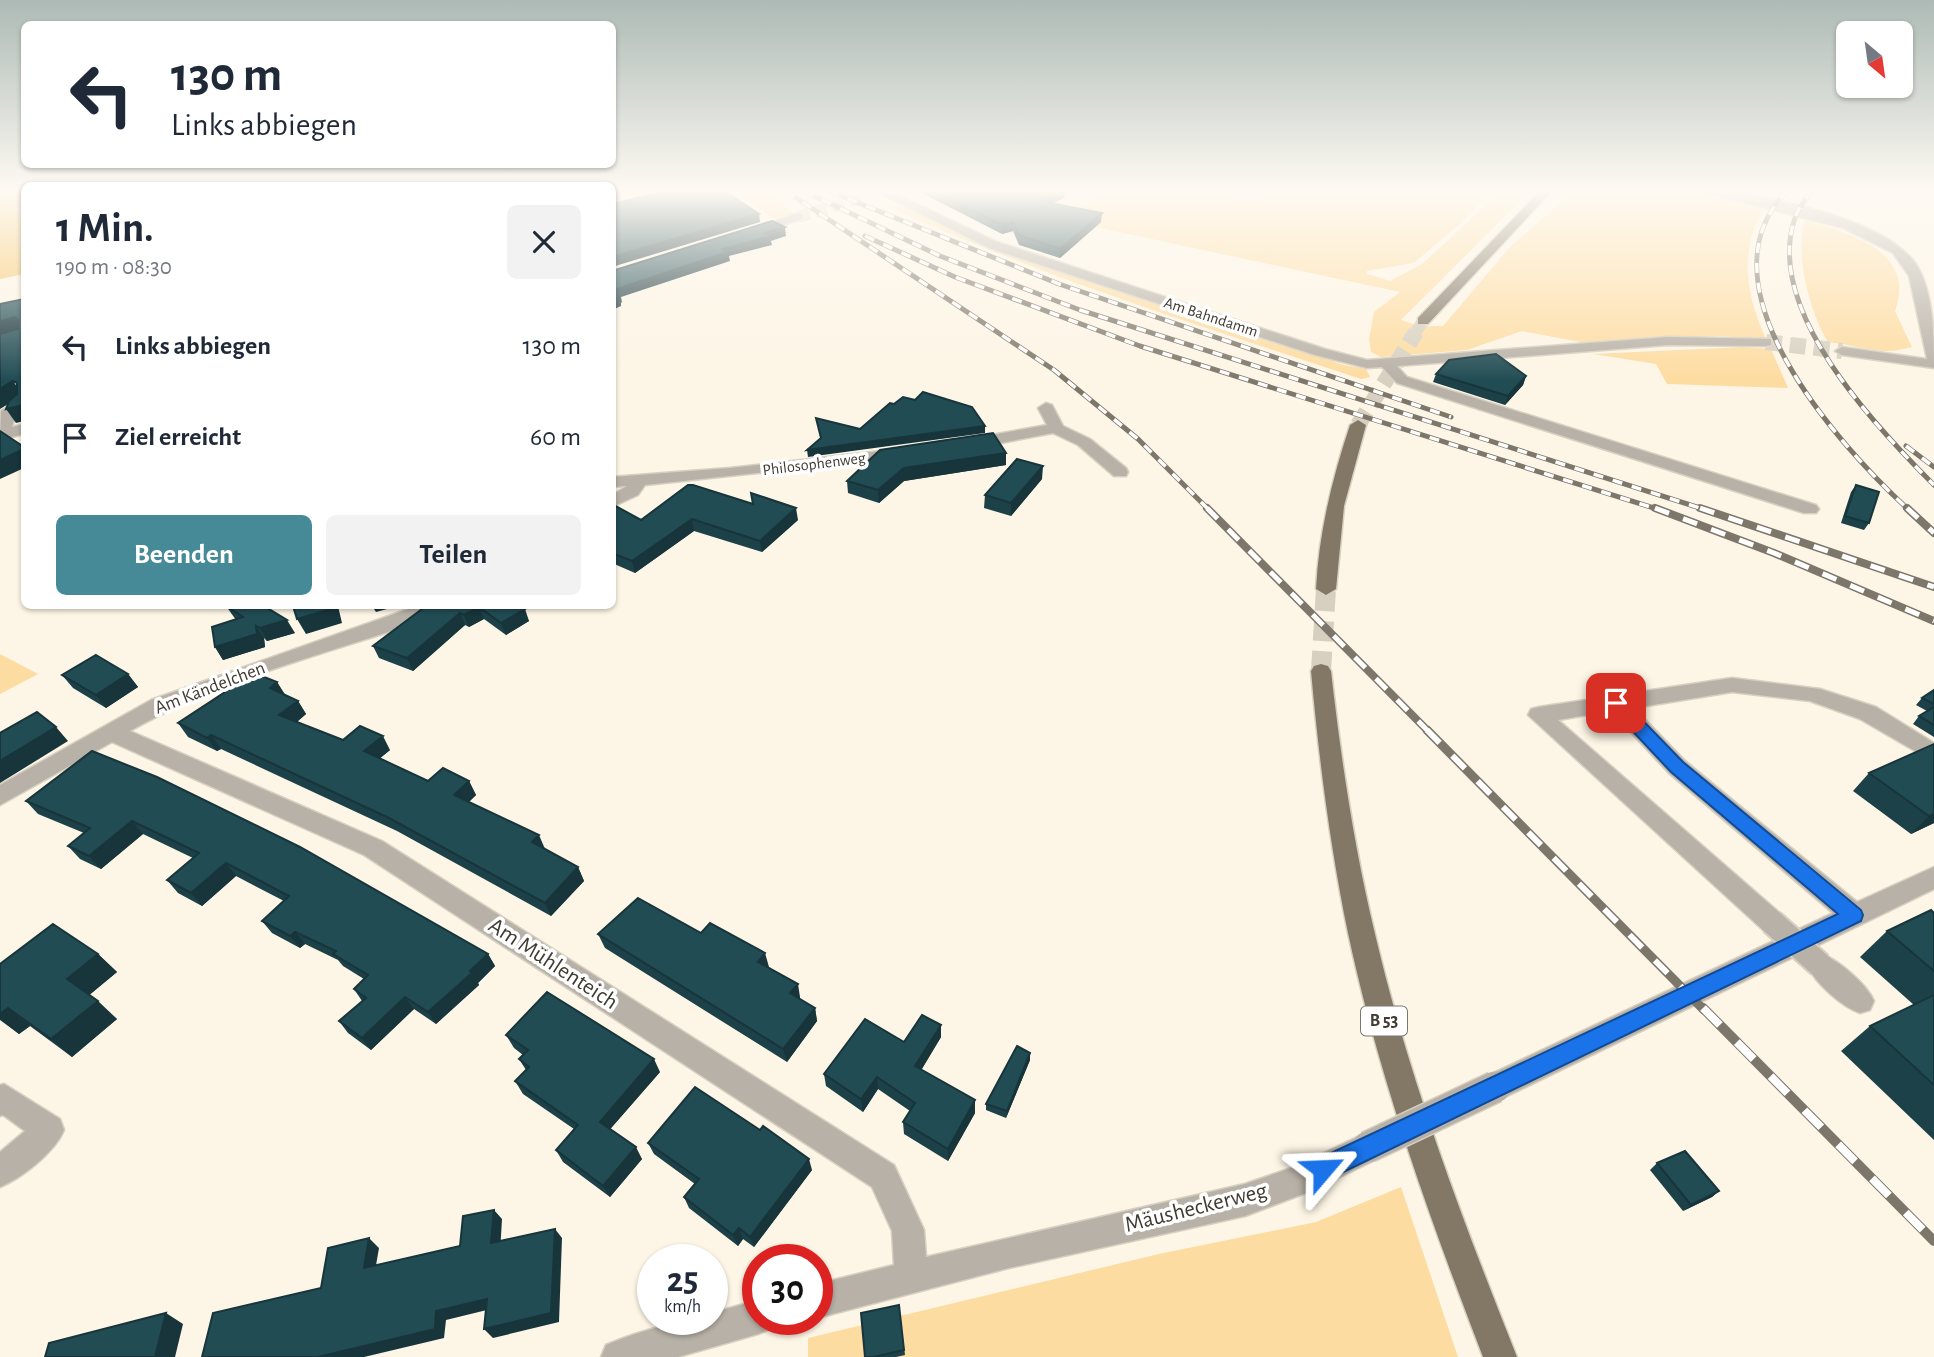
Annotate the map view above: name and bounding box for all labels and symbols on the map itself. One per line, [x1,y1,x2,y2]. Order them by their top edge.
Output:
north arrow [1836,21,1913,98]
street label: Am Bahndamm [1162,294,1260,340]
street label: Philosophenweg [762,450,867,478]
street label: Am Kändelchen [152,658,268,718]
pin [1586,673,1646,733]
street label: Am Mühlenteich [484,914,622,1014]
road number: B 53 [1361,1006,1407,1036]
position arrow [1286,1132,1360,1206]
street label: Mäusheckerweg [1123,1179,1270,1237]
speed limit sign: 30 [742,1244,833,1335]

